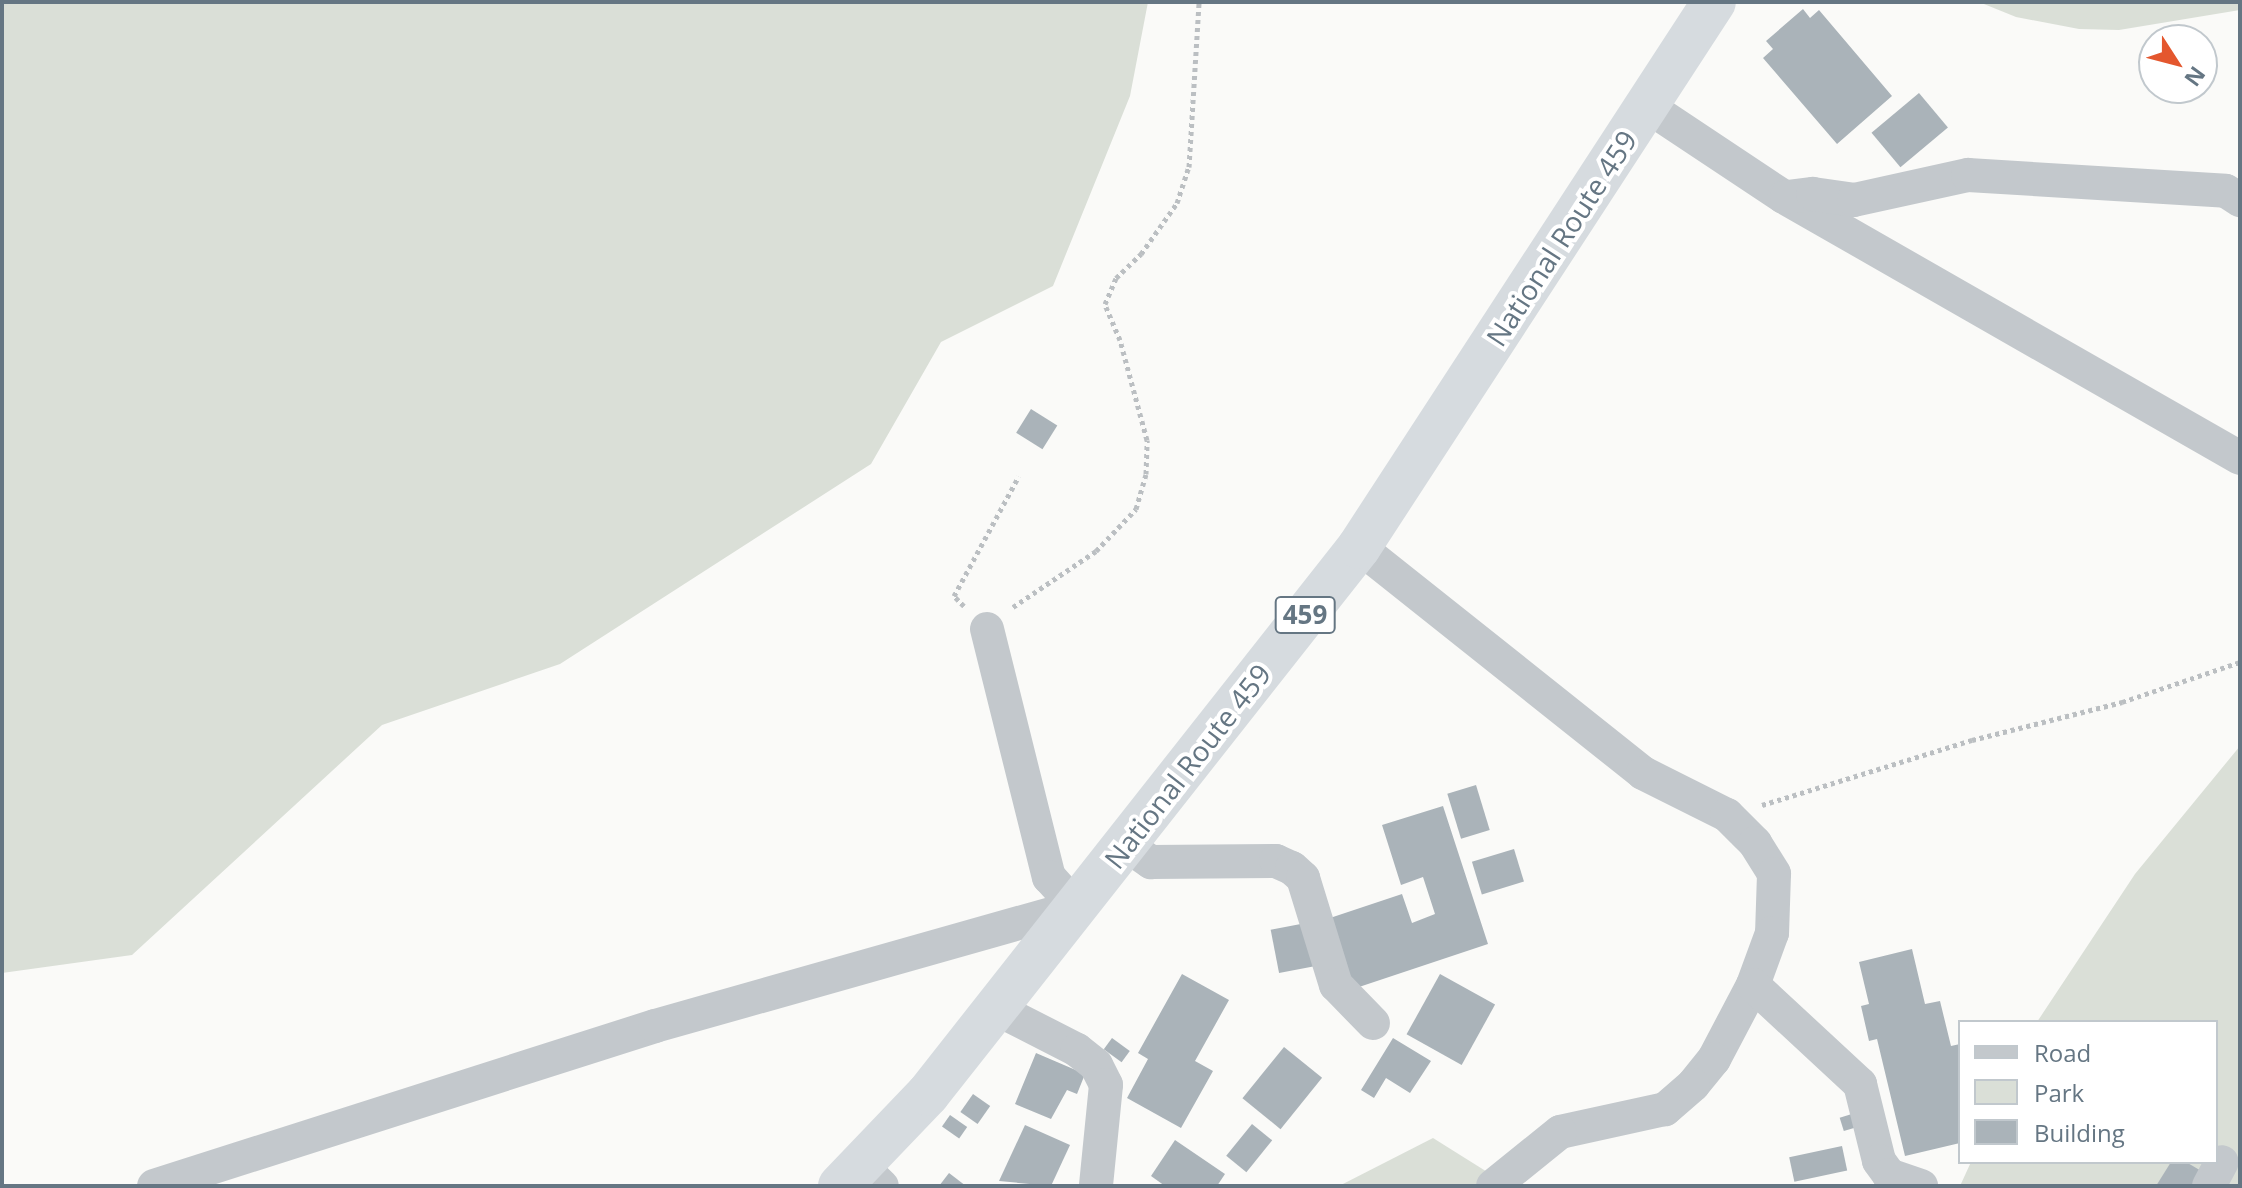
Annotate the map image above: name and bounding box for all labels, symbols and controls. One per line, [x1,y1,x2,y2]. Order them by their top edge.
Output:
north arrow [2138,24,2218,104]
text: N [2178,61,2213,93]
street label: National Route 459 [1479,124,1643,352]
road number: 459 [1273,593,1337,637]
street label: National Route 459 [1097,657,1277,875]
legend [1958,1020,2218,1164]
text: Road [2034,1036,2091,1069]
text: Park [2034,1076,2084,1109]
text: Building [2034,1116,2125,1149]

